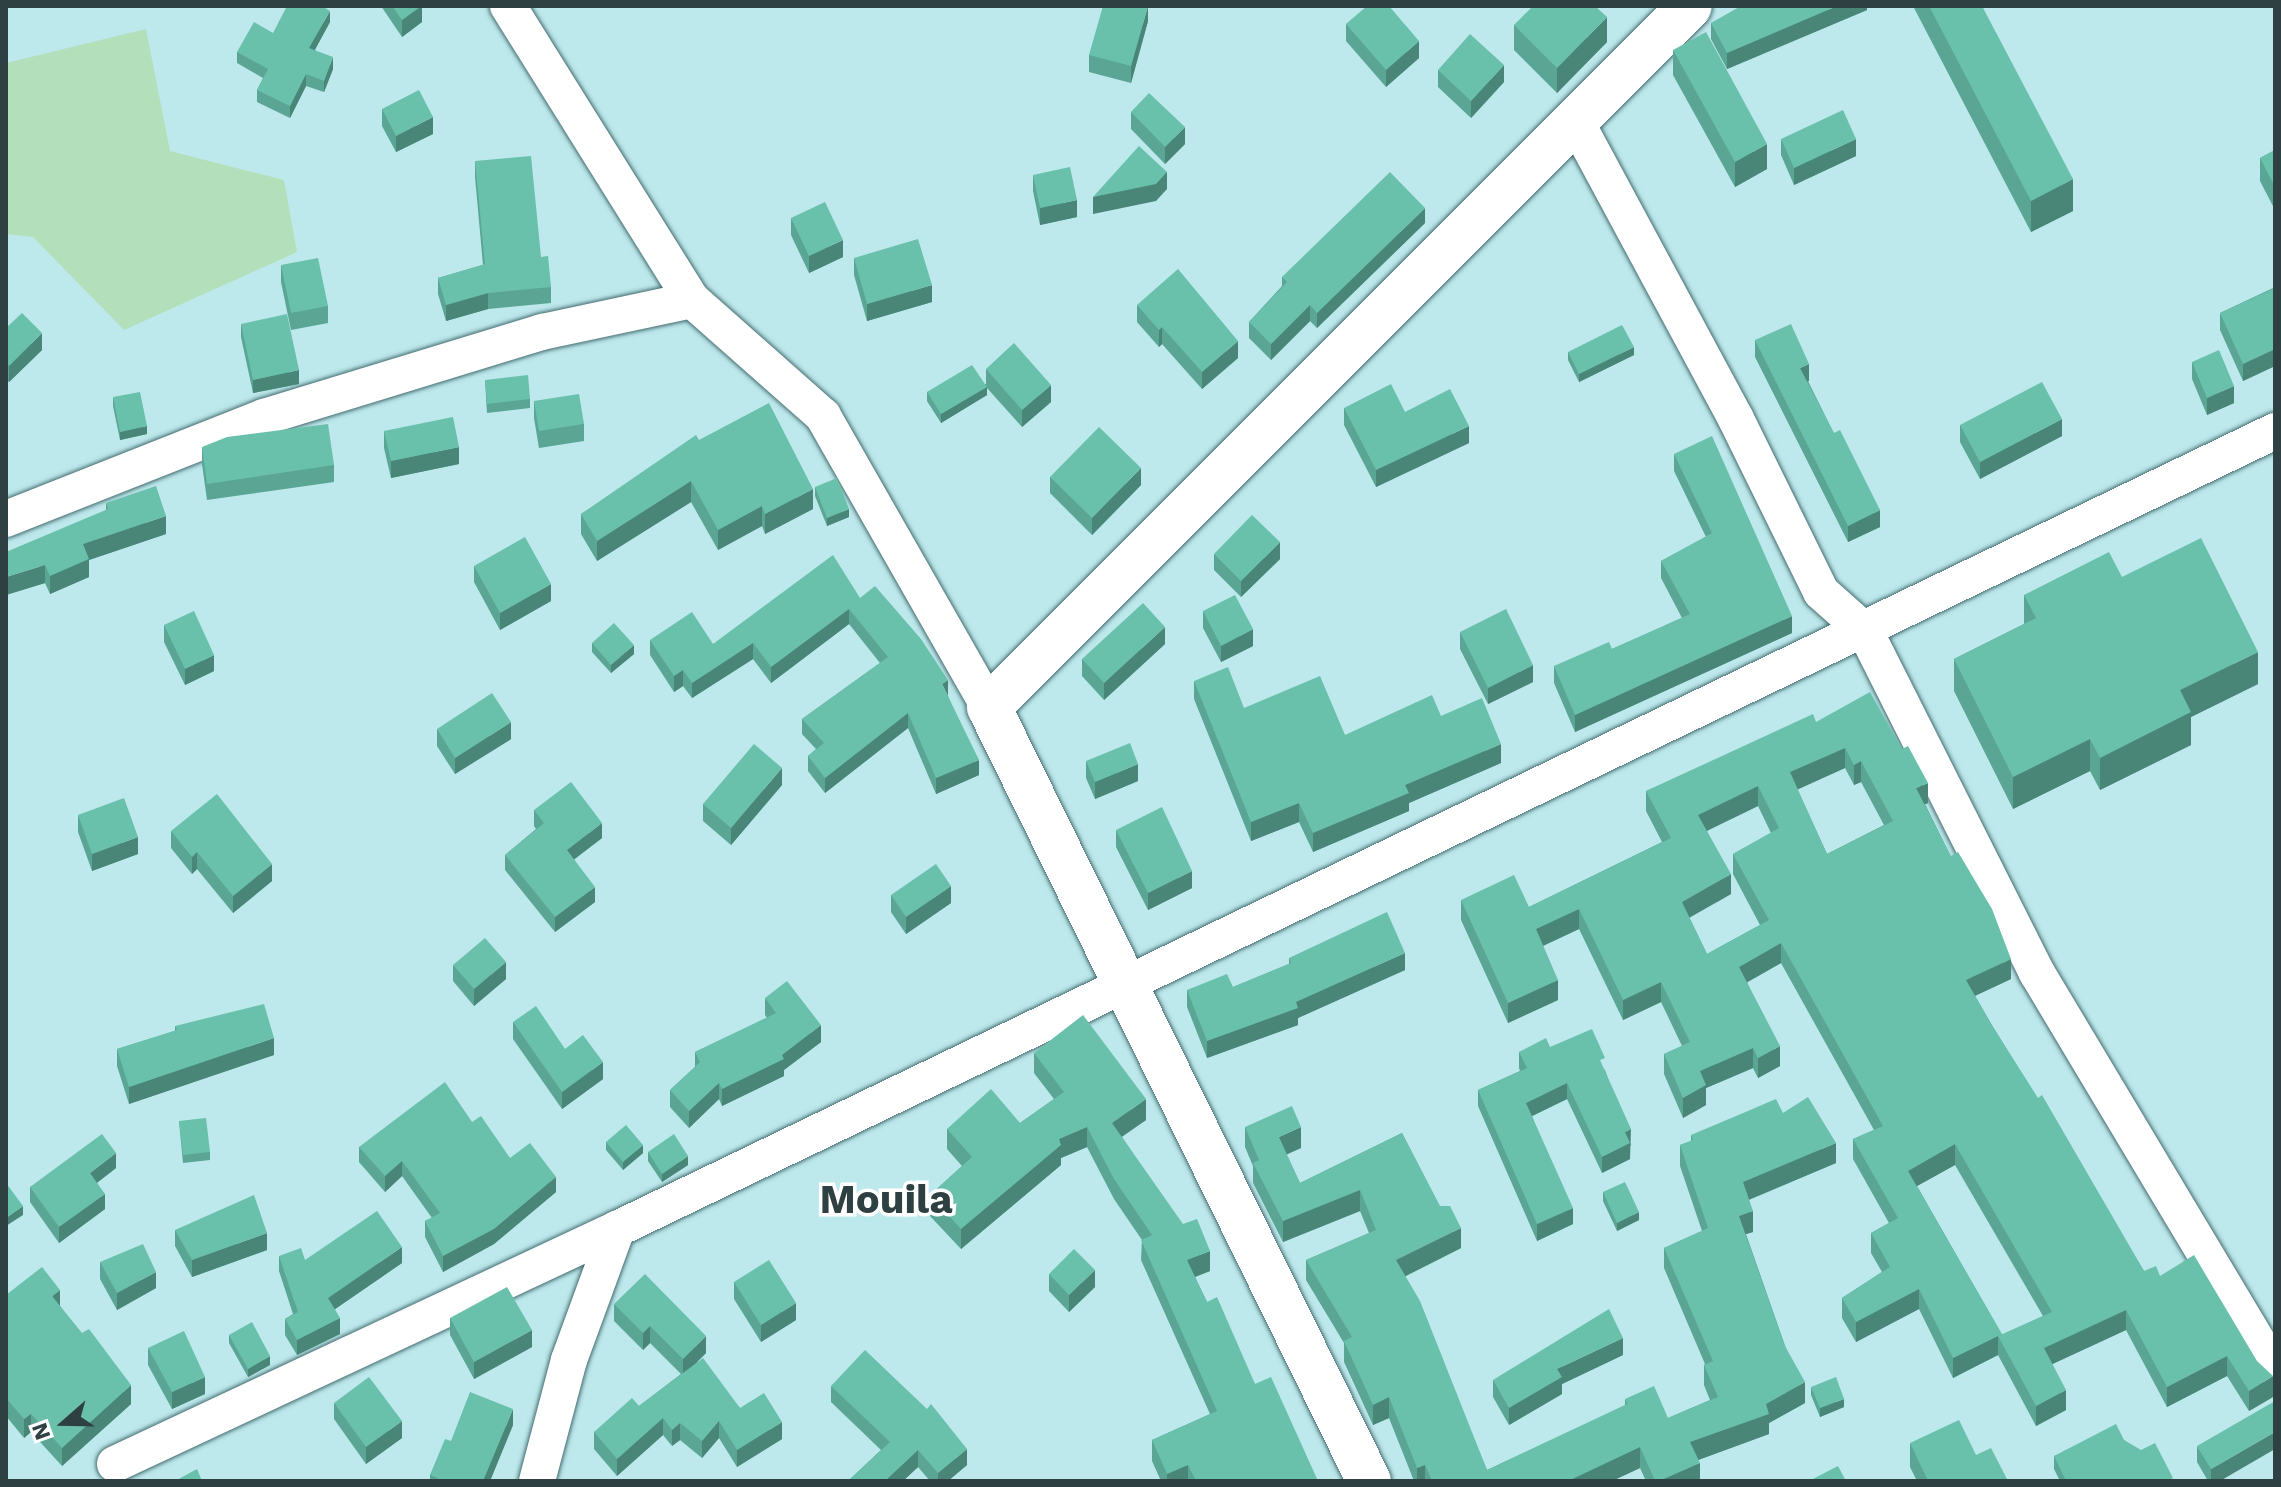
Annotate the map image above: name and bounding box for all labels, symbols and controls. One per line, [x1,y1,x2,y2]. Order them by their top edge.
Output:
district label: Mouila [819,1176,953,1224]
north arrow [24,1383,104,1463]
text: N [26,1419,56,1443]

